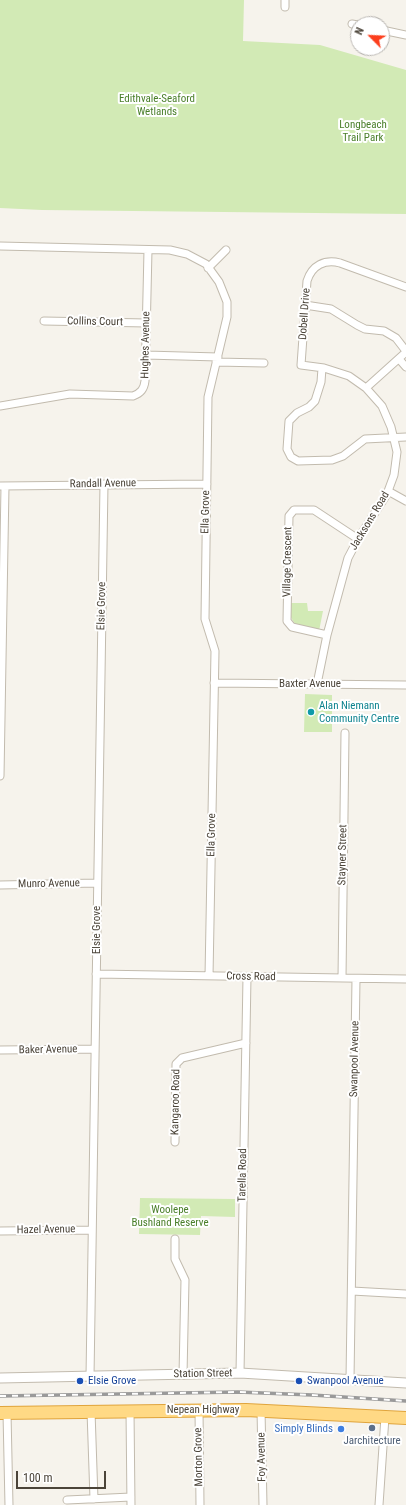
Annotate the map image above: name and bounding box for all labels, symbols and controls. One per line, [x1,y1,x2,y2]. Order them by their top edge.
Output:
north arrow [350,16,390,56]
text: N [352,26,367,37]
park label: Edithvale-Seaford Wetlands [119,92,195,118]
park label: Longbeach Trail Park [339,118,387,144]
street label: Dobell Drive [297,288,313,340]
street label: Hughes Avenue [139,311,153,379]
street label: Collins Court [67,315,123,329]
street label: Randall Avenue [70,477,136,491]
street label: Jacksons Road [347,489,393,553]
street label: Ella Grove [199,490,213,534]
street label: Village Crescent [281,527,295,597]
street label: Elsie Grove [95,582,109,630]
street label: Baxter Avenue [279,677,341,691]
place label: Alan Niemann Community Centre [319,699,399,725]
marker: Alan Niemann Community Centre [306,707,316,717]
street label: Ella Grove [205,813,219,857]
street label: Stayner Street [336,824,350,886]
street label: Munro Avenue [18,877,80,891]
street label: Elsie Grove [90,906,104,954]
street label: Cross Road [226,970,276,984]
street label: Swanpool Avenue [348,1021,362,1097]
street label: Baker Avenue [18,1043,78,1057]
street label: Kangaroo Road [169,1069,183,1135]
street label: Tarella Road [236,1148,250,1202]
park label: Woolepe Bushland Reserve [131,1203,209,1229]
street label: Hazel Avenue [17,1223,75,1237]
street label: Station Street [173,1367,233,1381]
place label: Elsie Grove [88,1374,136,1388]
place label: Swanpool Avenue [307,1374,384,1388]
marker: Elsie Grove [75,1376,85,1386]
marker: Swanpool Avenue [294,1376,304,1386]
street label: Nepean Highway [167,1403,239,1417]
place label: Simply Blinds [275,1422,333,1436]
marker: Jarchitecture [367,1423,377,1433]
marker: Simply Blinds [336,1424,346,1434]
street label: Morton Grove [192,1427,206,1487]
street label: Foy Avenue [255,1432,269,1482]
place label: Jarchitecture [343,1434,401,1448]
scale bar [18,1463,108,1489]
text: 100 m [23,1471,53,1485]

